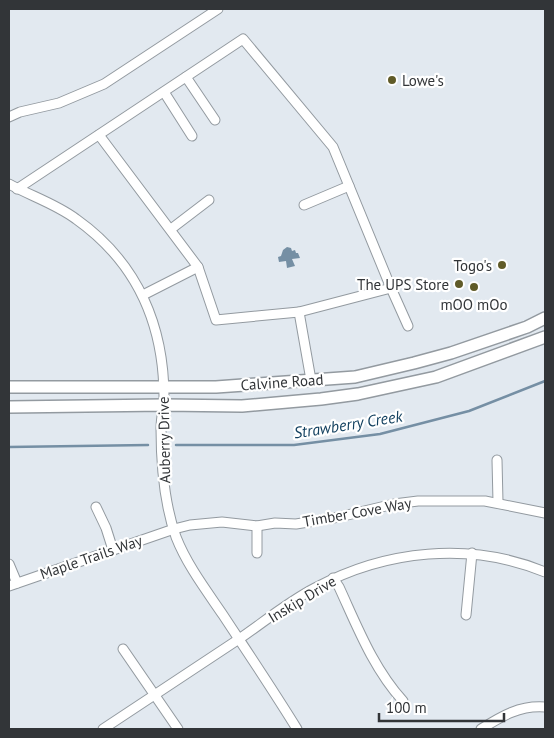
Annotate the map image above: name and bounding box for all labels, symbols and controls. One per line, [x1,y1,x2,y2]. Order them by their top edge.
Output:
place label: Lowe's [402,71,444,90]
marker: Lowe's [386,74,398,86]
place label: Togo's [454,256,492,275]
marker: Togo's [496,259,508,271]
place label: The UPS Store [357,275,449,294]
marker: The UPS Store [453,278,465,290]
marker: mOO mOo [468,281,480,293]
place label: mOO mOo [440,295,508,314]
street label: Calvine Road [240,370,324,394]
street label: Auberry Drive [154,396,174,484]
water label: Strawberry Creek [292,405,404,442]
street label: Timber Cove Way [301,493,413,531]
street label: Maple Trails Way [37,531,145,583]
street label: Inskip Drive [265,571,339,627]
scale bar [379,690,504,722]
text: 100 m [386,698,427,717]

